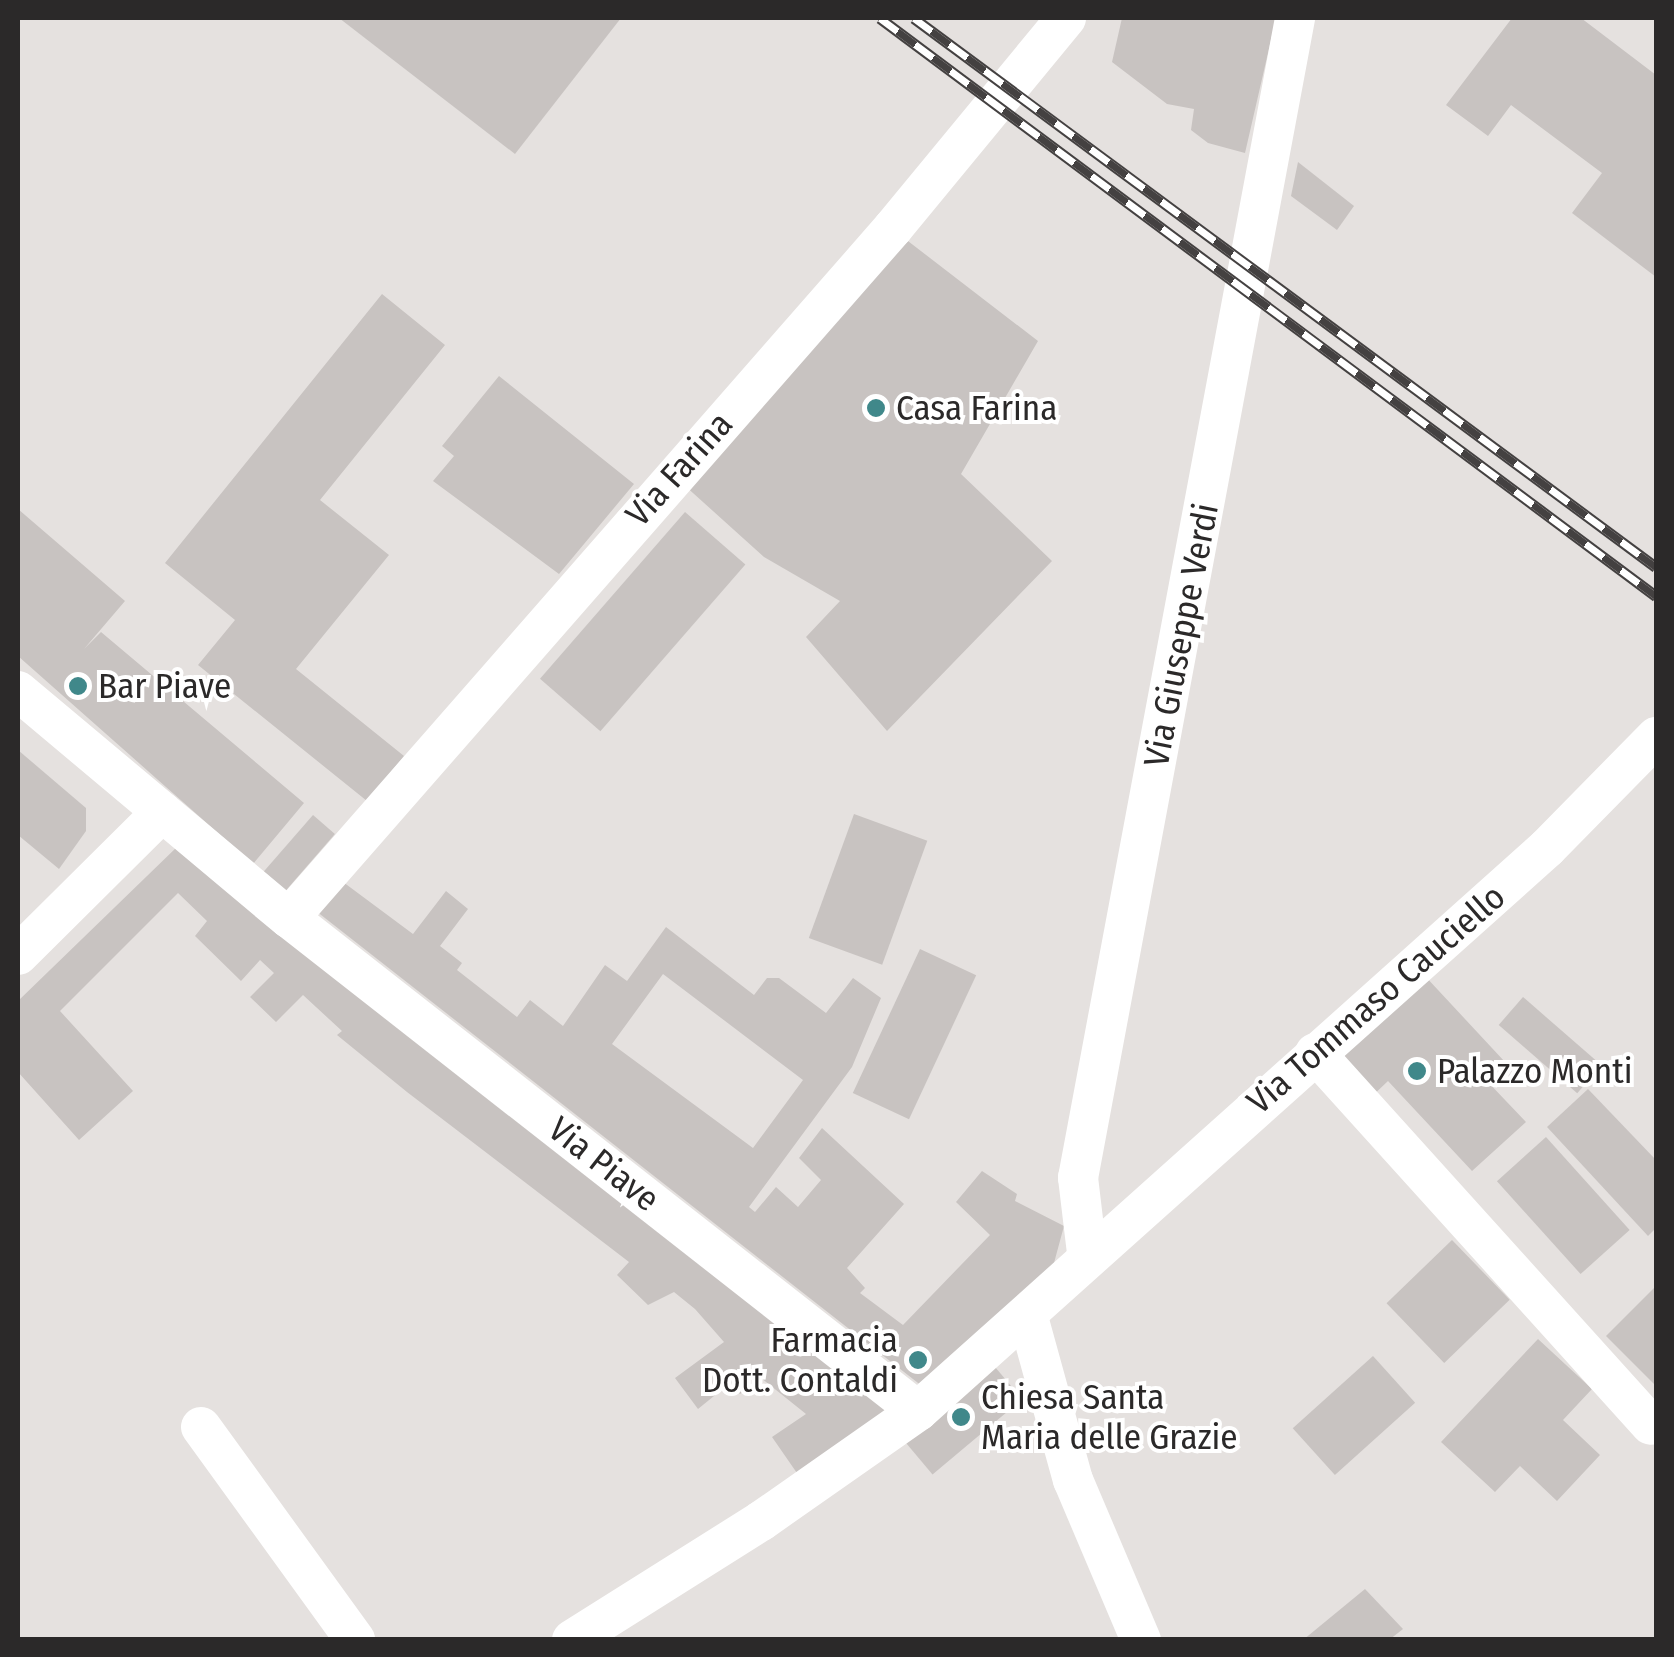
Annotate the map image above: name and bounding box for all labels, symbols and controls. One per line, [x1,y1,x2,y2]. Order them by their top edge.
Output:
place label: Casa Farina [896,387,1057,429]
marker: Casa Farina [865,397,887,419]
street label: Via Farina [617,403,741,535]
street label: Via Giuseppe Verdi [1135,500,1227,770]
place label: Bar Piave [98,665,231,707]
marker: Bar Piave [67,675,89,697]
street label: Via Tommaso Cauciello [1239,876,1513,1122]
place label: Palazzo Monti [1437,1050,1633,1092]
marker: Palazzo Monti [1406,1060,1428,1082]
street label: Via Piave [540,1108,668,1220]
place label: Farmacia Dott. Contaldi [702,1319,898,1401]
marker: Farmacia Dott. Contaldi [907,1349,929,1371]
place label: Chiesa Santa Maria delle Grazie [981,1376,1238,1458]
marker: Chiesa Santa Maria delle Grazie [950,1406,972,1428]

